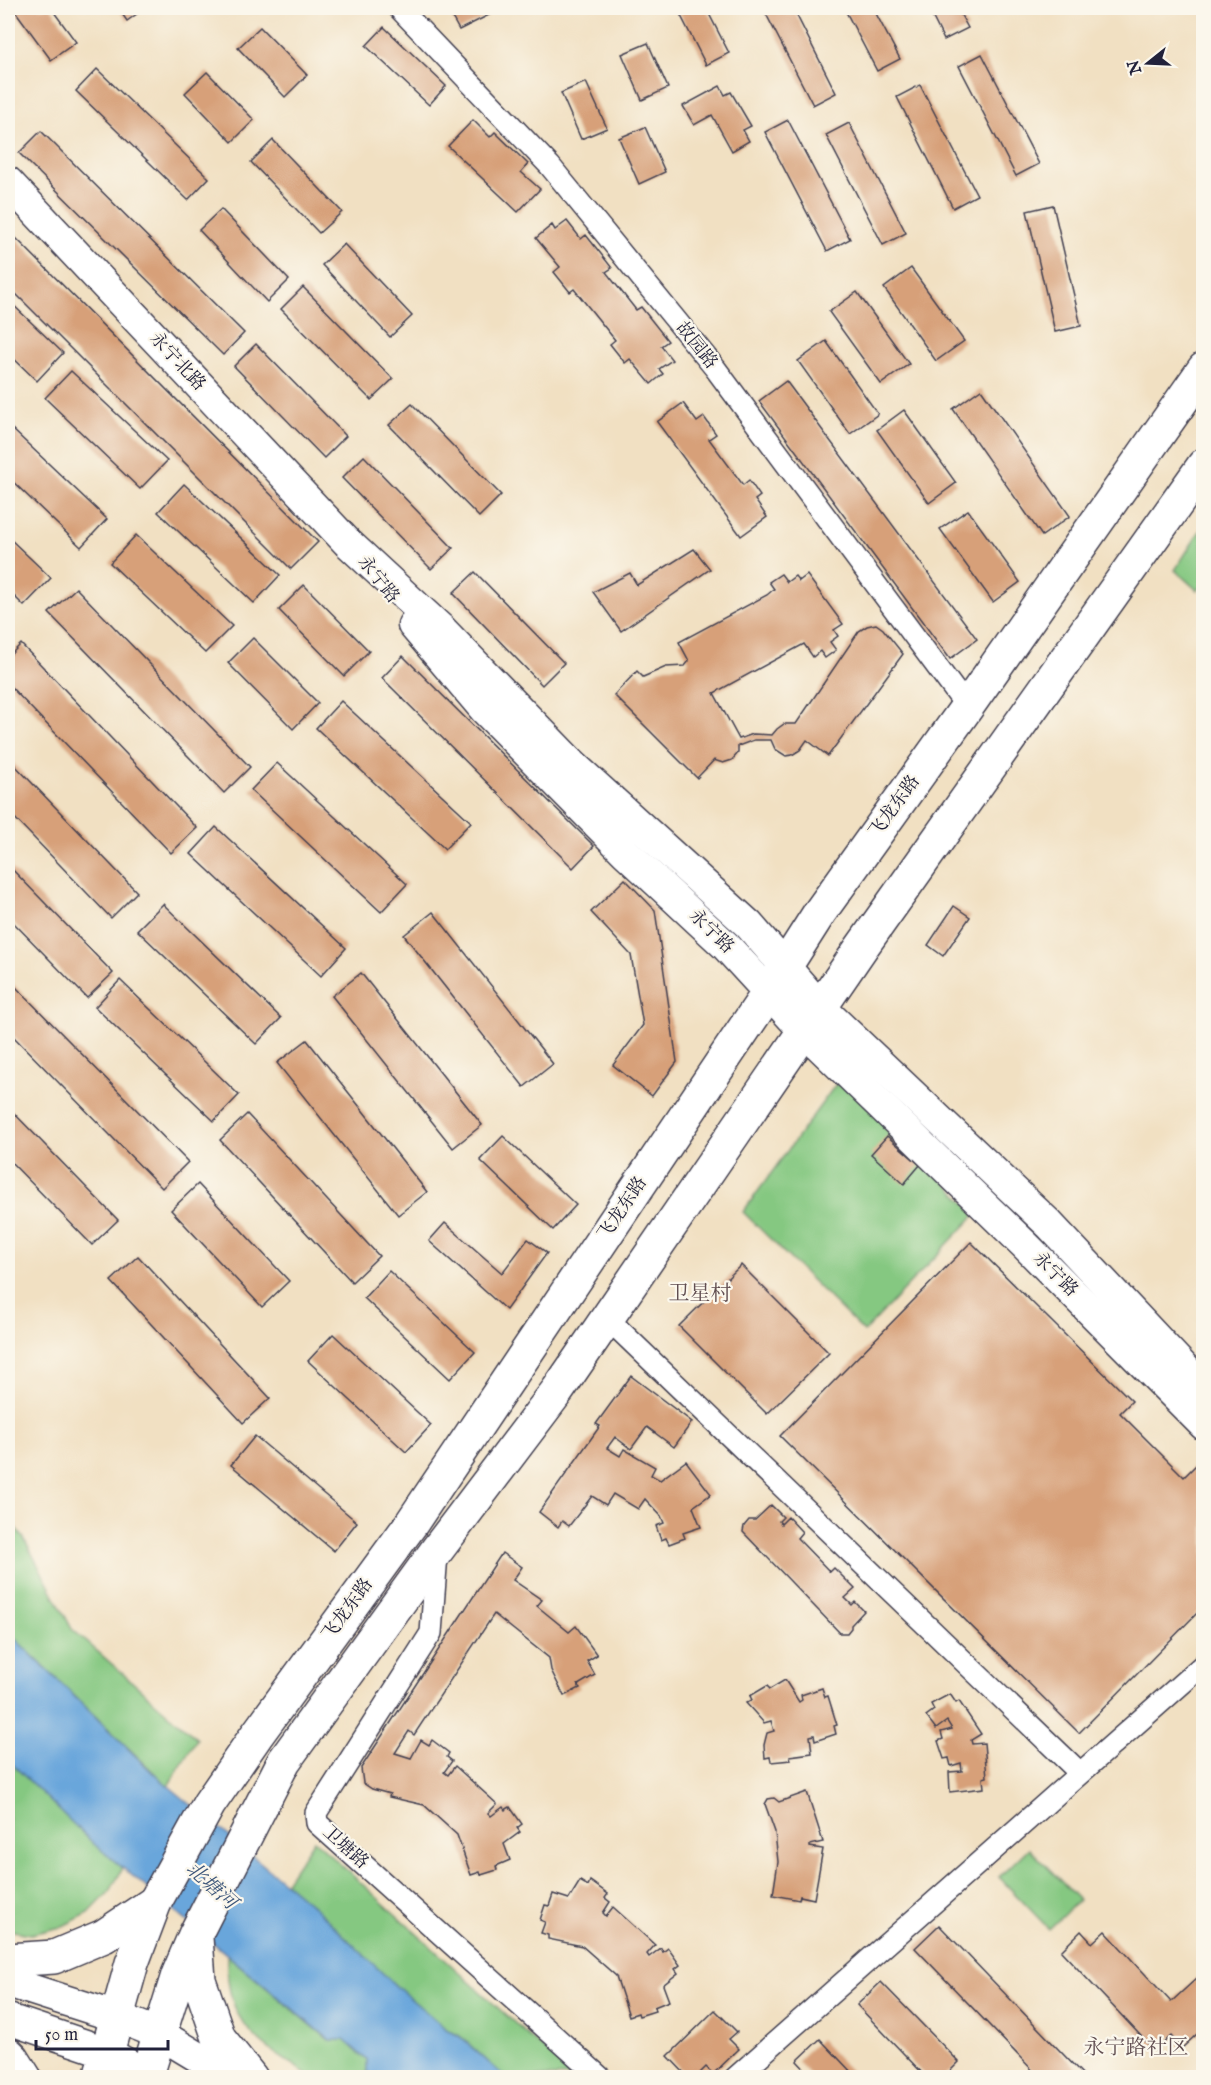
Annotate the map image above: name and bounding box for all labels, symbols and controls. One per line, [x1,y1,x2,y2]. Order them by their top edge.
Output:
north arrow [1118,33,1178,93]
text: N [1124,57,1148,78]
street label: 故园路 [670,318,722,374]
street label: 永宁北路 [144,328,210,396]
street label: 永宁路 [352,552,404,608]
street label: 飞龙东路 [865,771,925,843]
street label: 永宁路 [684,905,738,959]
street label: 飞龙东路 [593,1173,653,1245]
street label: 永宁路 [1028,1248,1082,1302]
district label: 卫星村 [669,1281,732,1308]
street label: 飞龙东路 [318,1574,378,1646]
street label: 卫塘路 [317,1821,373,1875]
water label: 北塘河 [180,1857,244,1917]
scale bar [36,2013,168,2051]
text: 50 m [45,2024,78,2047]
district label: 永宁路社区 [1084,2035,1189,2062]

